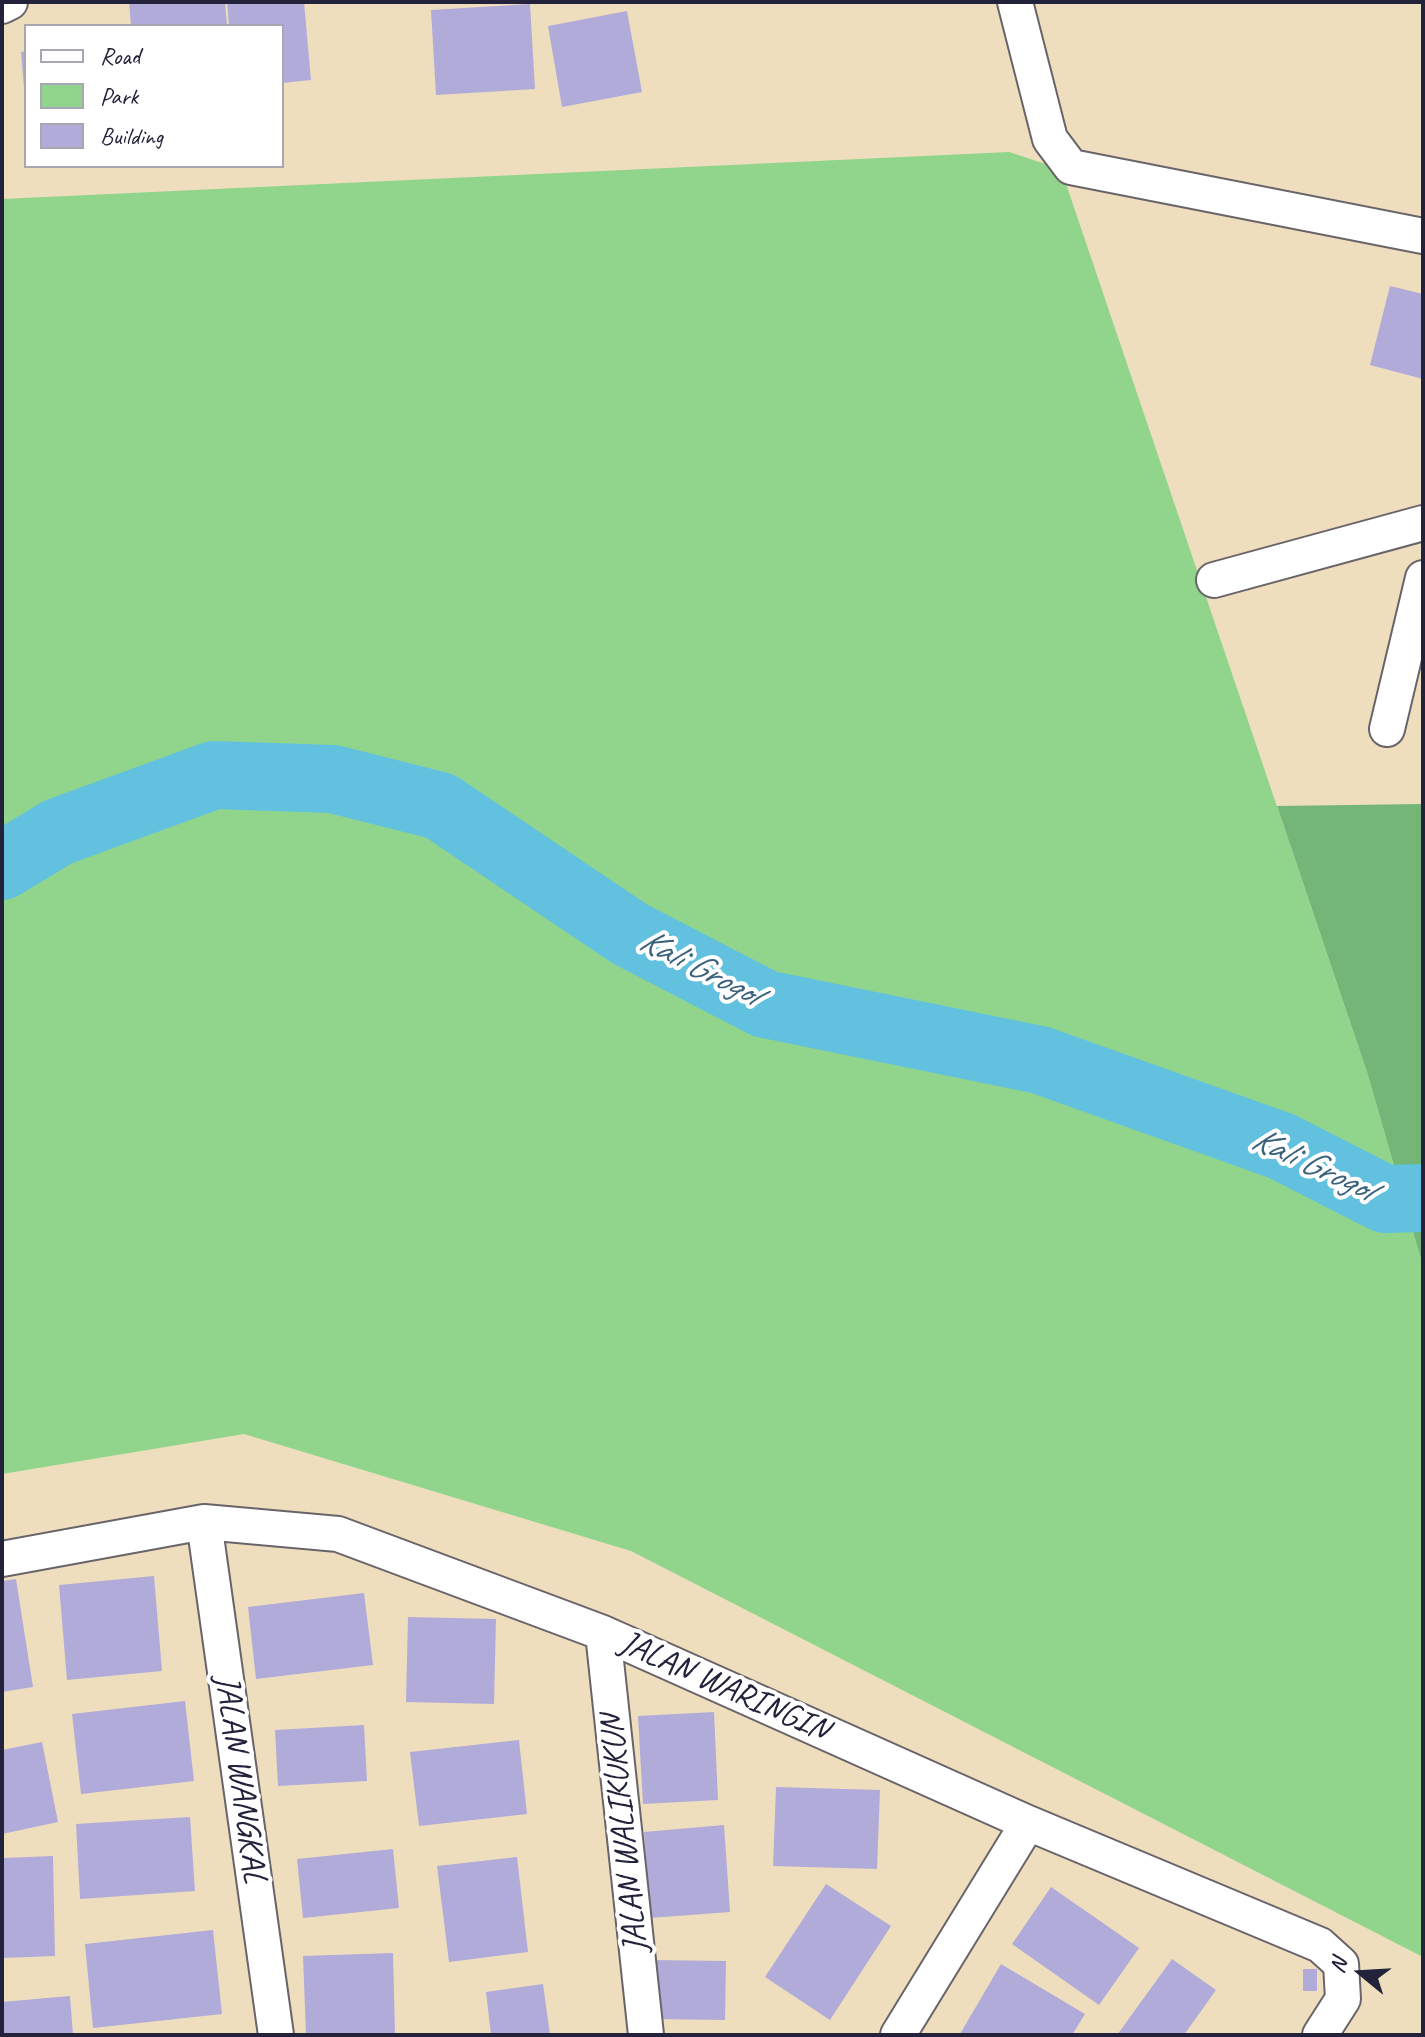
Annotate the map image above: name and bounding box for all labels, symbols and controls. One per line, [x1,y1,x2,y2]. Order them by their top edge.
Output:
legend [24,24,284,168]
text: Road [100,41,140,71]
text: Park [100,81,138,111]
text: Building [100,121,163,151]
water label: Kali Grogol [632,920,766,1016]
water label: Kali Grogol [1245,1118,1379,1212]
street label: JALAN WARINGIN [613,1623,835,1751]
street label: JALAN WANGKAL [205,1672,275,1886]
street label: JALAN WALIKUKUN [592,1713,658,1955]
north arrow [1321,1933,1401,2013]
text: N [1323,1955,1354,1976]

